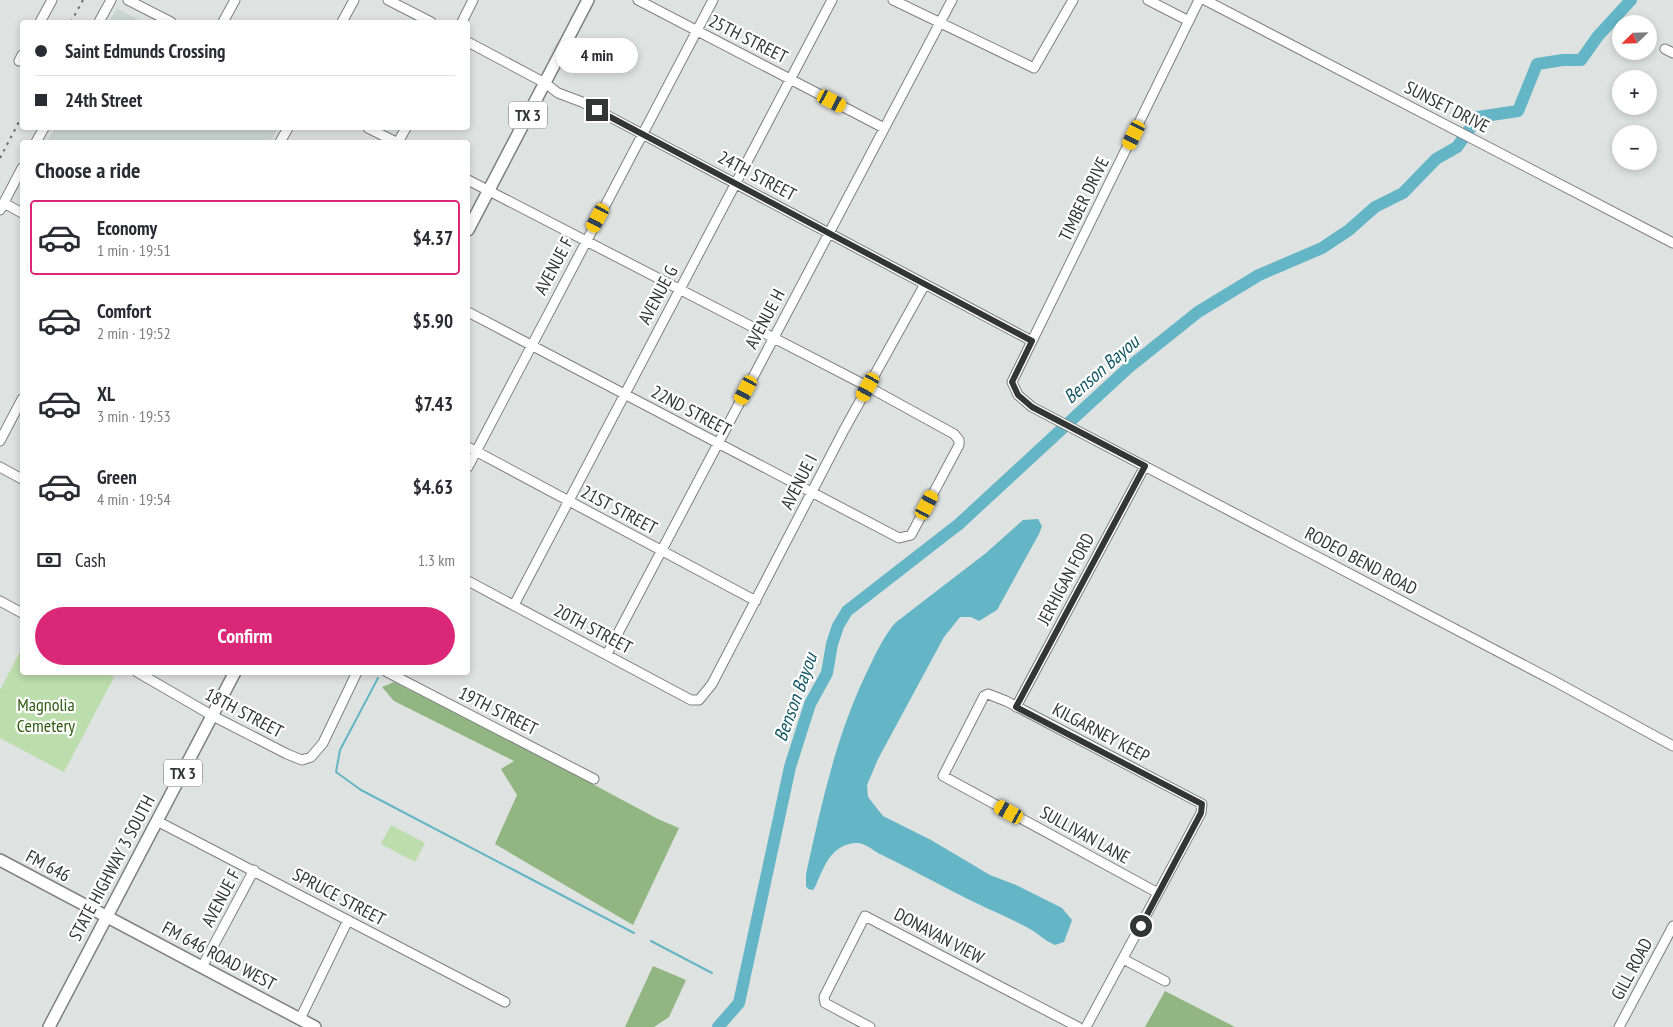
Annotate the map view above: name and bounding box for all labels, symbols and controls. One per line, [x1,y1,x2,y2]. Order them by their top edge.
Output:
street label: 25TH STREET [705,9,792,68]
north arrow [1612,15,1658,60]
map controls [1612,15,1657,170]
callout: 4 min [556,38,638,72]
text: Saint Edmunds Crossing [65,39,226,63]
text: 4 min [581,45,613,65]
button: + [1612,70,1657,115]
street label: SUNSET DRIVE [1401,75,1493,138]
text: 24th Street [65,88,142,112]
car [815,88,848,114]
route end [586,99,608,121]
road number: TX 3 [509,102,547,128]
car [1120,118,1147,152]
button: − [1612,125,1657,170]
street label: 24TH STREET [714,145,800,206]
street label: TIMBER DRIVE [1053,153,1114,245]
text: Choose a ride [35,156,140,184]
car [584,201,611,235]
icon: car [37,215,82,260]
text: Economy [97,216,157,240]
text: $4.37 [413,226,453,250]
street label: AVENUE F [529,233,578,298]
text: 1 min · 19:51 [97,240,171,260]
street label: AVENUE G [633,261,683,328]
street label: AVENUE H [739,285,790,352]
icon: car [37,298,82,343]
text: Comfort [97,299,151,323]
text: $5.90 [413,309,453,333]
text: 2 min · 19:52 [97,323,171,343]
water label: Benson Bayou [1058,329,1145,408]
car [854,370,881,404]
car [732,373,759,407]
street label: 22ND STREET [647,380,735,441]
icon: car [37,381,82,426]
text: XL [97,382,115,406]
text: $7.43 [415,392,453,416]
text: 3 min · 19:53 [97,406,171,426]
street label: AVENUE I [775,450,822,513]
icon: car [37,464,82,509]
text: Green [97,465,137,489]
text: $4.63 [413,475,453,499]
street label: 21ST STREET [577,480,661,539]
car [913,488,940,522]
text: 4 min · 19:54 [97,489,171,509]
street label: RODEO BEND ROAD [1301,521,1421,600]
street label: JERHIGAN FORD [1031,529,1099,630]
icon: cash [35,546,63,574]
text: Cash [75,548,106,572]
text: 1.3 km [418,550,455,570]
street label: 20TH STREET [550,598,636,659]
button: Confirm [35,607,455,665]
water label: Benson Bayou [768,648,823,744]
street label: 19TH STREET [455,681,542,740]
street label: 18TH STREET [201,682,287,743]
park label: Magnolia Cemetery [17,693,75,737]
street label: KILGARNEY KEEP [1049,697,1154,768]
road number: TX 3 [164,760,202,786]
street label: STATE HIGHWAY 3 SOUTH [63,791,160,944]
car [992,798,1025,826]
street label: SULLIVAN LANE [1036,800,1134,869]
street label: FM 646 [22,844,74,887]
street label: SPRUCE STREET [289,863,389,931]
street label: AVENUE F [196,865,245,930]
street label: DONAVAN VIEW [890,902,988,969]
route start [1130,915,1152,937]
street label: FM 646 ROAD WEST [158,916,280,995]
street label: GILL ROAD [1606,934,1657,1004]

